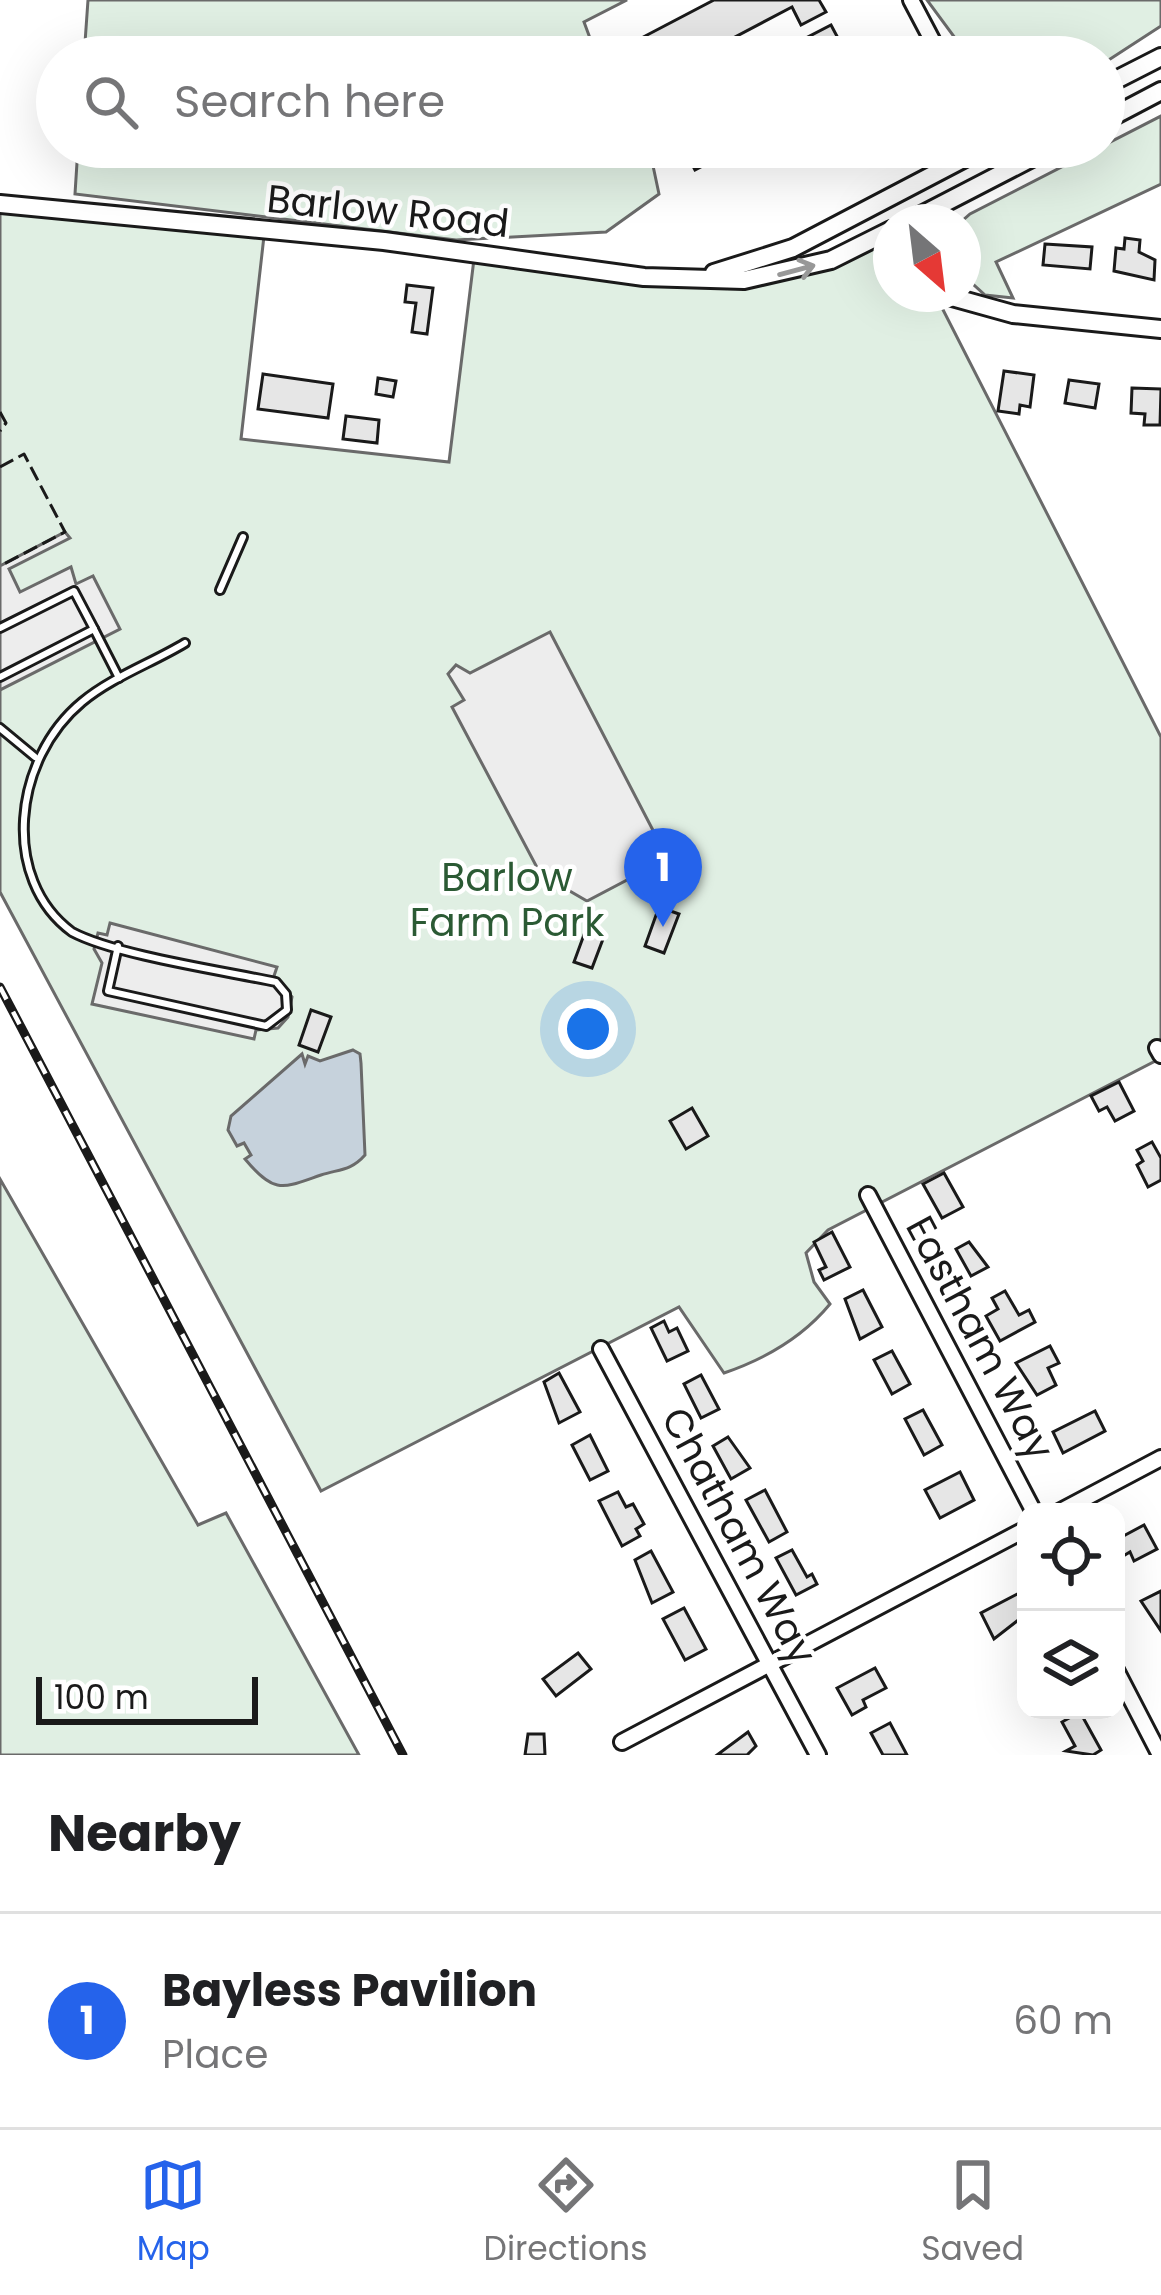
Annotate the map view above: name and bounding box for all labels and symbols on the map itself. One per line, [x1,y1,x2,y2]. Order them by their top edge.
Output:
street label: Barlow Road [264,171,512,251]
north arrow [873,204,981,312]
one-way arrow [777,258,815,280]
pin: 1 [624,828,702,927]
park label: Barlow Farm Park [410,850,604,950]
your location [558,999,618,1059]
street label: Eastham Way [893,1206,1067,1470]
street label: Chatham Way [648,1398,830,1674]
scale bar [36,1671,258,1724]

